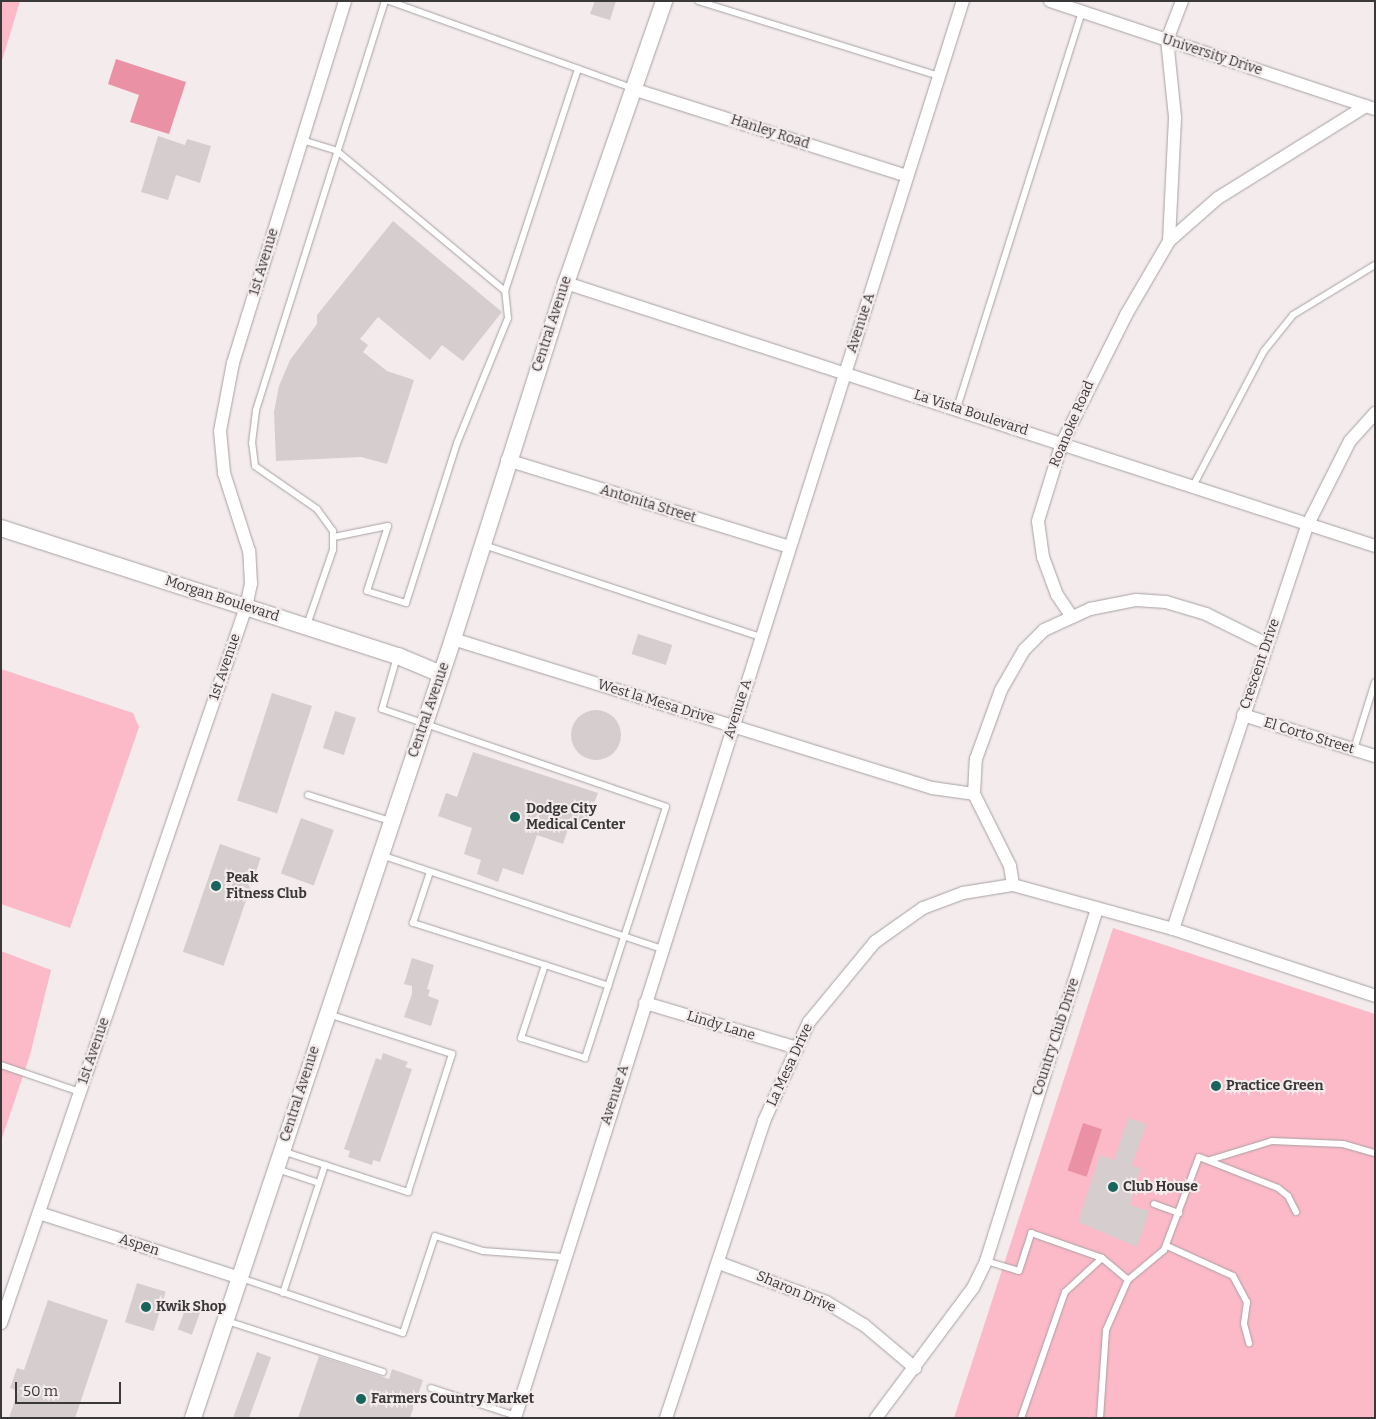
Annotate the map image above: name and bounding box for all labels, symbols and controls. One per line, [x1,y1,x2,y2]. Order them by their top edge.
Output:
street label: University Drive [1160,31,1264,79]
street label: Hanley Road [728,111,812,153]
street label: 1st Avenue [246,226,282,298]
street label: Central Avenue [529,274,575,374]
street label: Avenue A [843,291,879,355]
street label: Roanoke Road [1046,378,1098,470]
street label: La Vista Boulevard [912,387,1030,439]
street label: Antonita Street [598,481,698,527]
street label: Morgan Boulevard [163,573,281,625]
street label: Crescent Drive [1237,617,1283,711]
street label: 1st Avenue [206,631,244,703]
street label: Central Avenue [405,660,453,760]
street label: West la Mesa Drive [596,676,716,728]
street label: Avenue A [720,677,756,741]
street label: El Corto Street [1262,714,1356,758]
place label: Dodge City Medical Center [526,801,625,834]
marker: Dodge City Medical Center [508,810,522,824]
place label: Peak Fitness Club [226,870,307,902]
marker: Peak Fitness Club [210,880,222,892]
street label: Country Club Drive [1029,976,1083,1098]
street label: Lindy Lane [685,1008,757,1044]
street label: 1st Avenue [75,1015,113,1087]
street label: La Mesa Drive [763,1021,817,1109]
street label: Central Avenue [277,1044,323,1144]
street label: Avenue A [597,1063,633,1127]
place label: Practice Green [1226,1078,1324,1094]
marker: Practice Green [1210,1080,1222,1092]
place label: Club House [1123,1179,1198,1195]
marker: Club House [1107,1181,1119,1193]
street label: Aspen [117,1231,161,1259]
street label: Sharon Drive [754,1268,838,1316]
place label: Kwik Shop [156,1299,226,1315]
marker: Kwik Shop [140,1301,152,1313]
scale bar [18,1372,124,1404]
text: 50 m [23,1382,58,1400]
place label: Farmers Country Market [371,1391,534,1407]
marker: Farmers Country Market [355,1393,367,1405]

